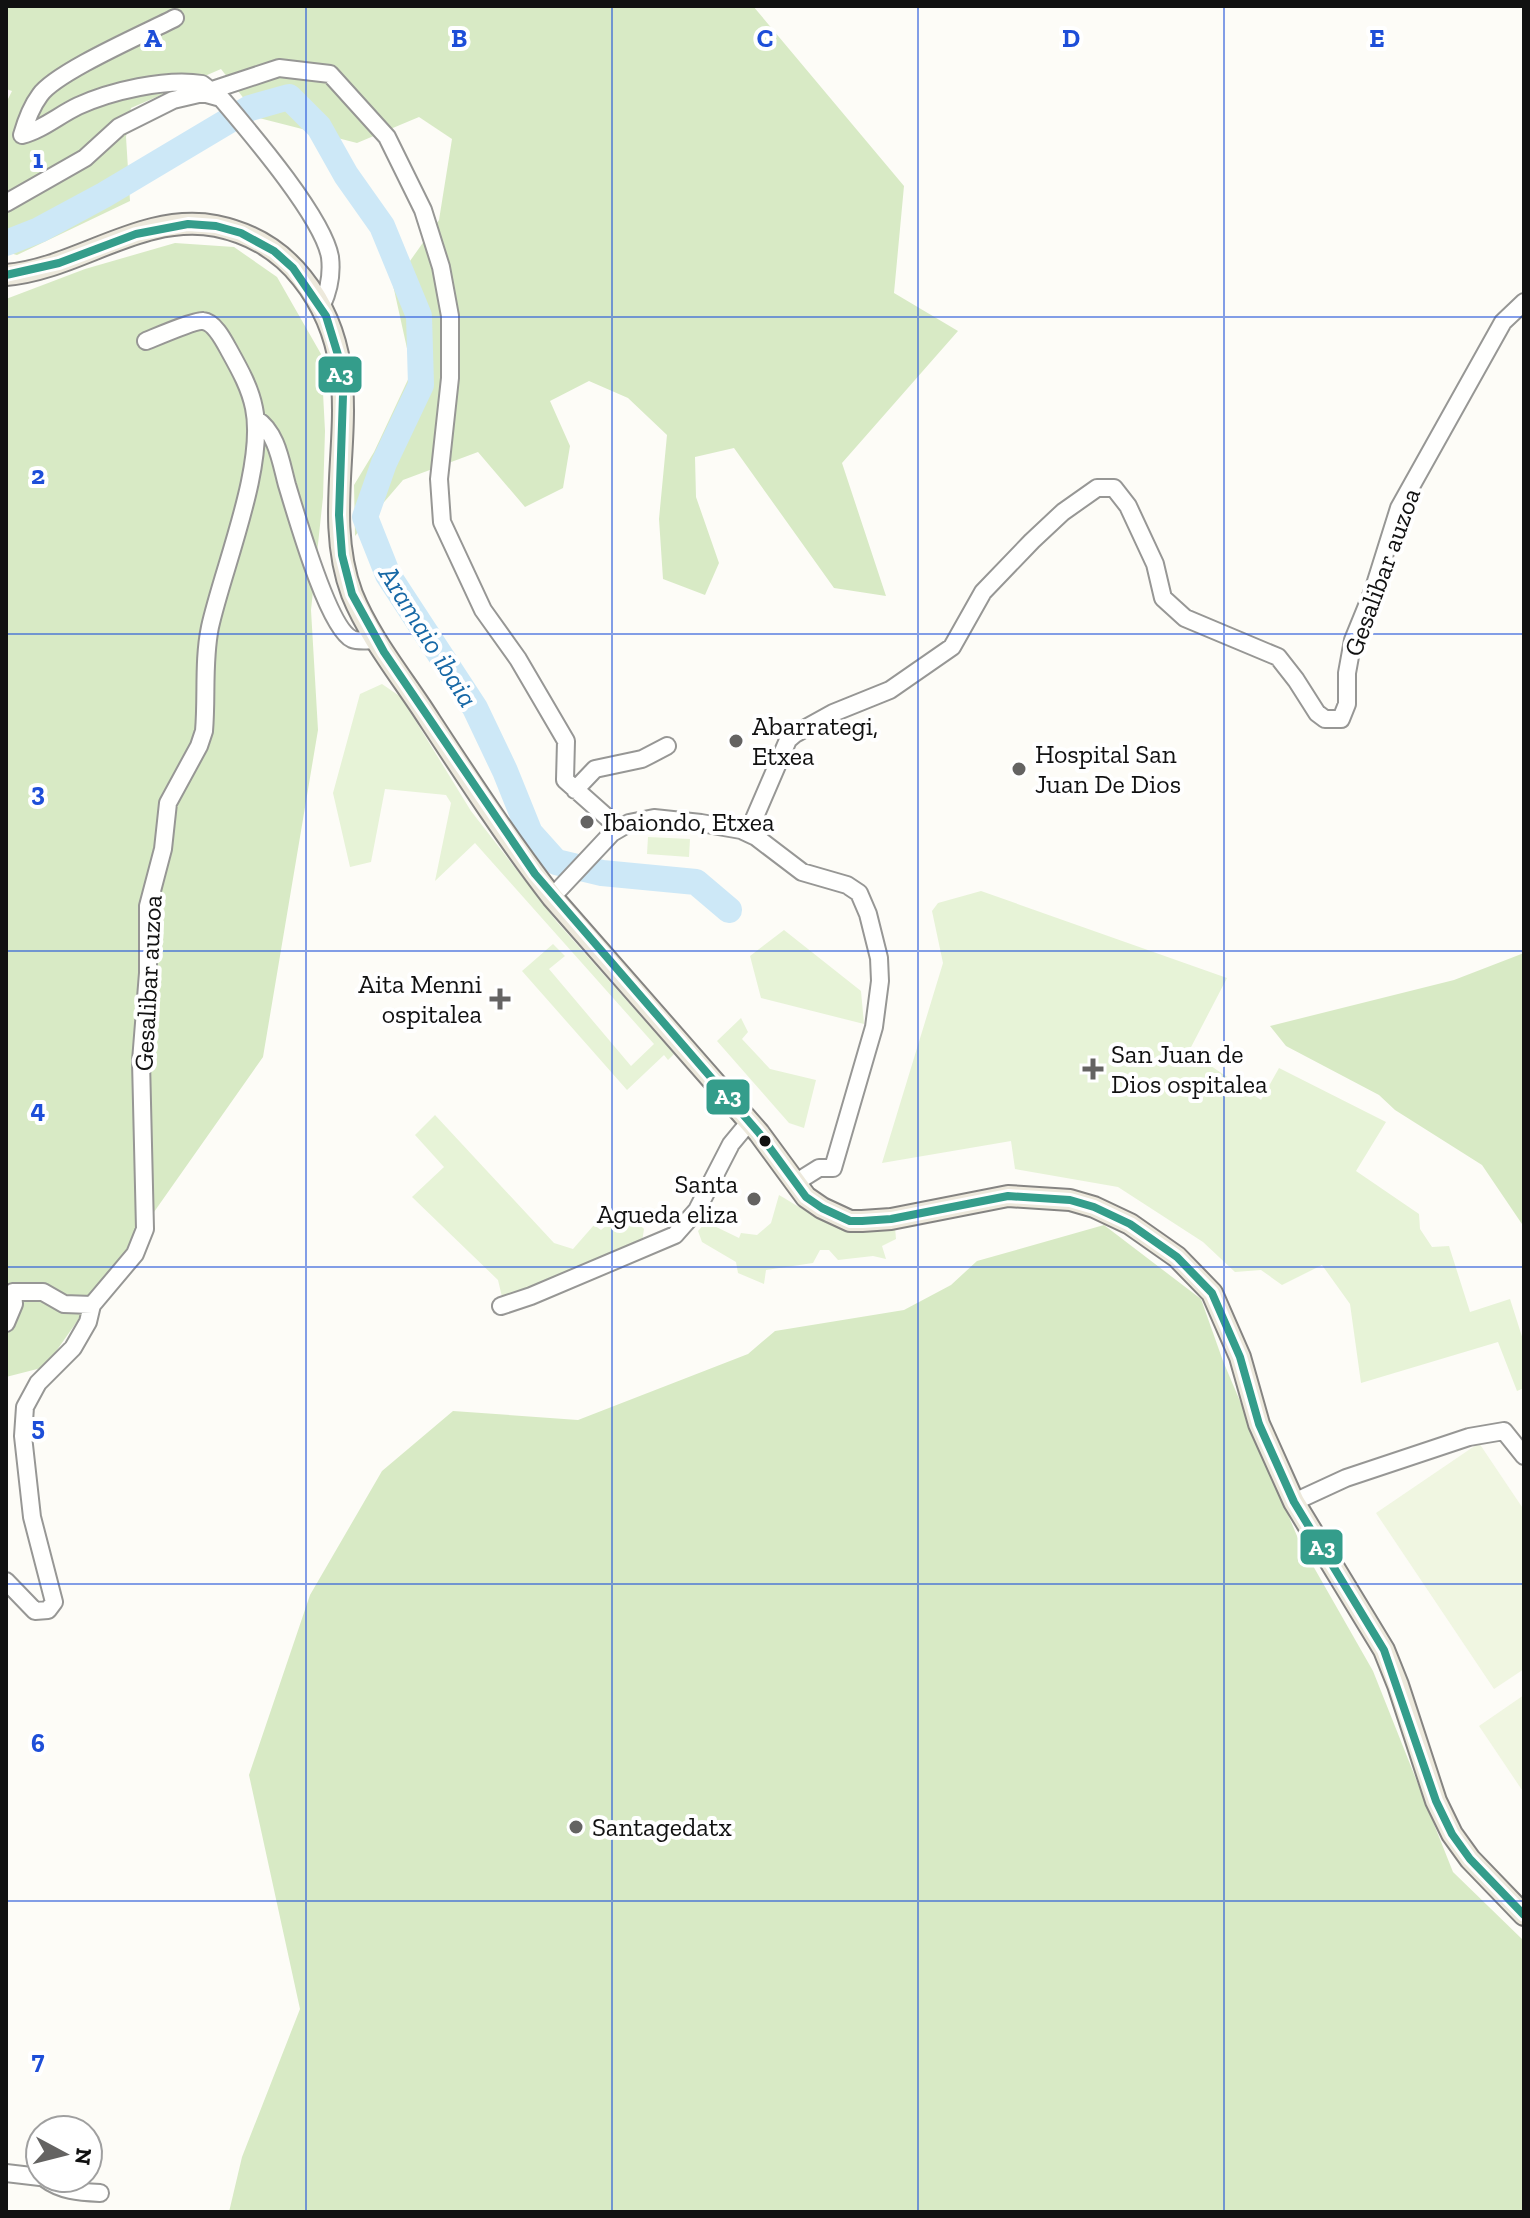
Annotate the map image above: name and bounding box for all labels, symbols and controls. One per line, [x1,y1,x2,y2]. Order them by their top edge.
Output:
text: A [144,22,162,54]
text: B [451,22,467,54]
text: C [757,22,773,54]
text: D [1062,22,1080,54]
text: E [1369,22,1385,54]
text: 1 [33,143,44,175]
line badge: A3 [317,355,363,394]
text: A3 [327,361,354,388]
text: 2 [31,459,45,491]
street label: Gesalibar auzoa [1337,483,1427,660]
water label: Aramaio ibaia [371,559,485,713]
place label: Abarrategi, Etxea [752,710,878,772]
marker: Abarrategi, Etxea [727,732,745,750]
place label: Hospital San Juan De Dios [1035,738,1181,800]
marker: Hospital San Juan De Dios [1010,760,1028,778]
text: 3 [31,776,45,808]
place label: Ibaiondo, Etxea [603,806,775,838]
marker: Ibaiondo, Etxea [578,813,596,831]
street label: Gesalibar auzoa [127,894,169,1072]
place label: Aita Menni ospitalea [358,968,482,1030]
marker: Aita Menni ospitalea [489,988,511,1010]
place label: San Juan de Dios ospitalea [1111,1038,1268,1100]
marker: San Juan de Dios ospitalea [1082,1058,1104,1080]
line badge: A3 [705,1078,751,1116]
text: A3 [715,1083,742,1110]
text: 4 [31,1093,46,1125]
unlabelled marker [757,1133,773,1149]
place label: Santa Agueda eliza [597,1168,738,1230]
marker: Santa Agueda eliza [745,1190,763,1208]
text: 5 [31,1410,45,1442]
line badge: A3 [1299,1528,1344,1566]
text: A3 [1309,1534,1336,1561]
text: 6 [31,1727,45,1759]
place label: Santagedatx [592,1811,732,1843]
marker: Santagedatx [567,1818,585,1836]
text: 7 [32,2044,45,2076]
north arrow [24,2114,104,2194]
text: N [69,2146,98,2167]

